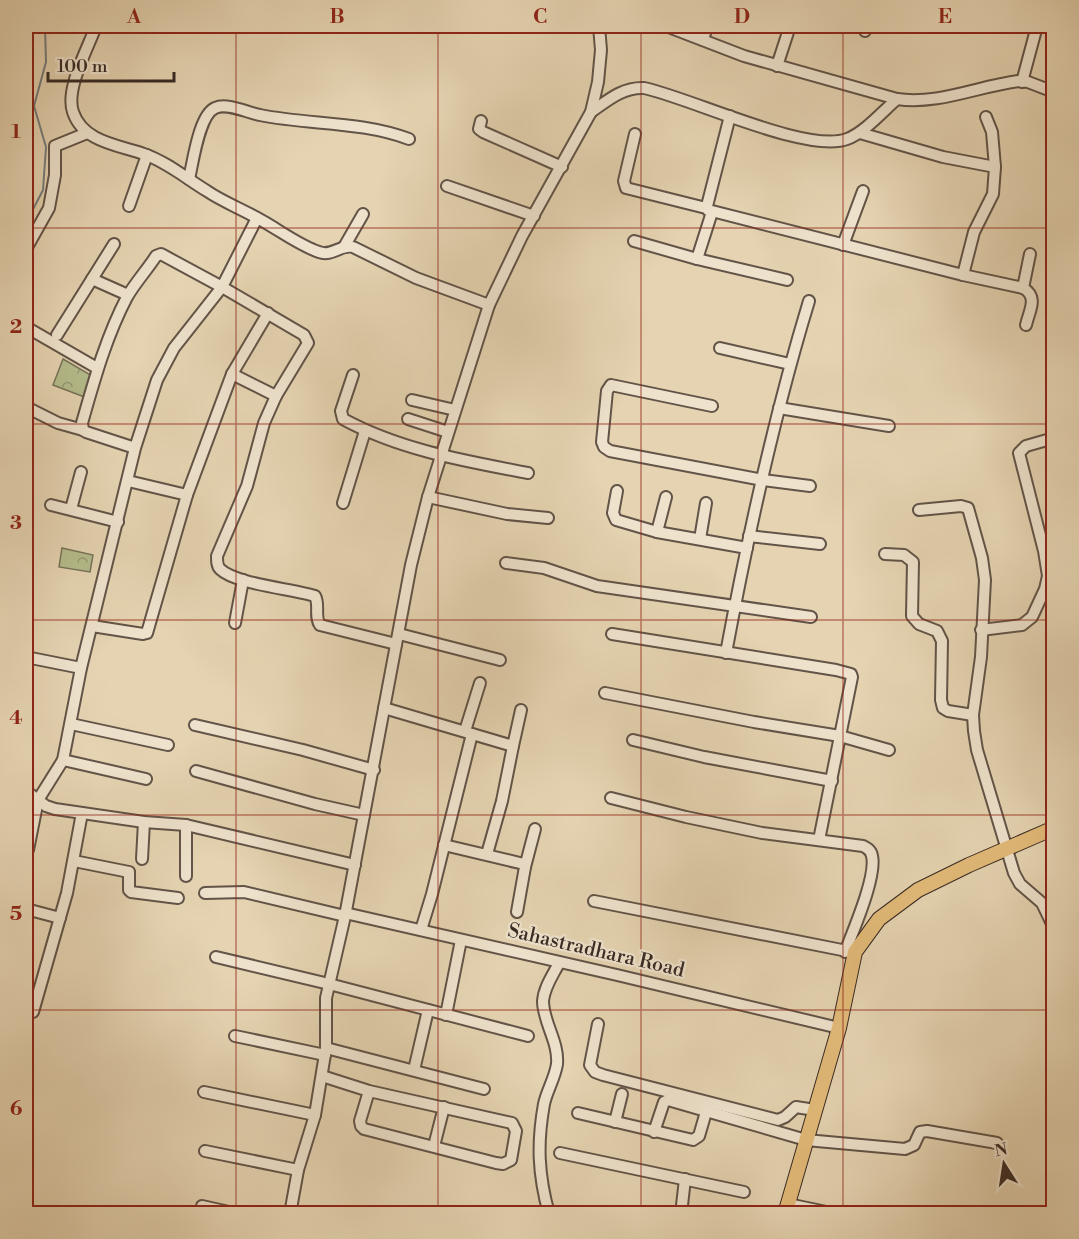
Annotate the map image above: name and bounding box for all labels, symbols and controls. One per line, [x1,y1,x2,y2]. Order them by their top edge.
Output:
text: A [126,5,142,30]
text: B [329,5,345,30]
text: C [533,5,547,30]
text: D [734,5,750,30]
text: E [938,5,952,30]
scale bar [48,45,174,83]
text: 100 m [57,55,108,78]
text: 1 [11,120,21,145]
text: 2 [10,315,22,340]
text: 3 [10,511,22,536]
text: 4 [9,706,23,731]
text: 5 [10,902,22,927]
street label: Sahastradhara Road [505,918,688,984]
text: 6 [10,1097,23,1122]
north arrow [974,1134,1034,1194]
text: N [993,1139,1010,1161]

